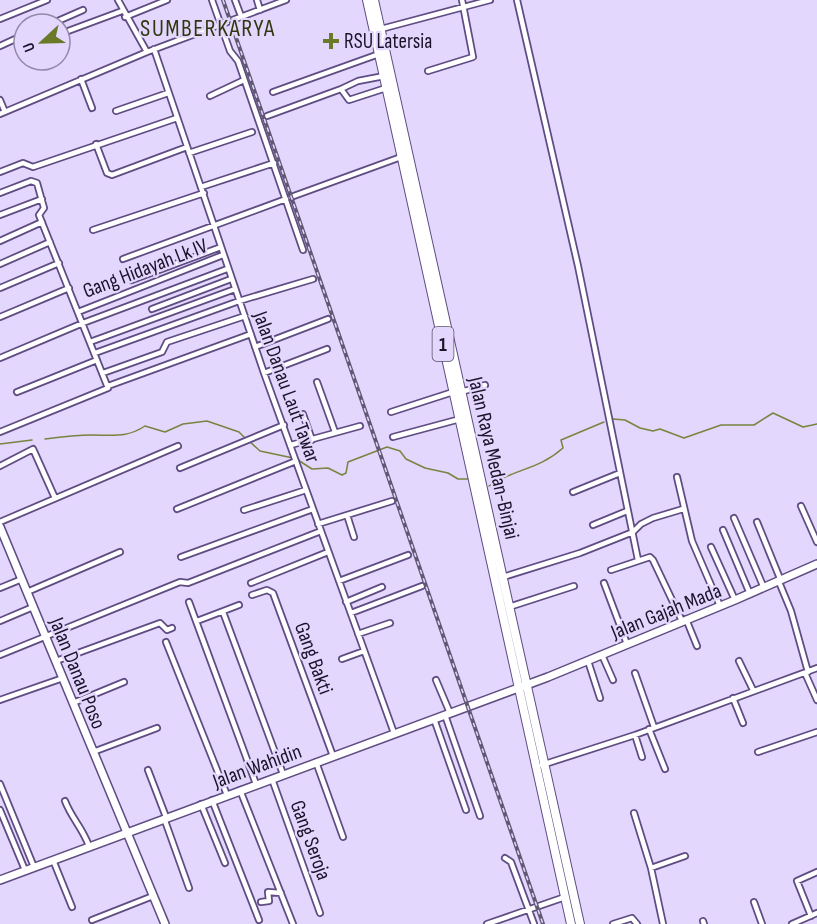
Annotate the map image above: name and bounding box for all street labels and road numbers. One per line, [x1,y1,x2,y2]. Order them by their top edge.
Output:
street label: Gang Hidayah Lk IV [79,233,212,304]
street label: Jalan Danau Laut Tawar [247,307,326,466]
road number: 1 [432,327,454,361]
street label: Jalan Raya Medan-Binjai [462,374,524,542]
street label: Jalan Gajah Mada [606,578,725,645]
street label: Jalan Danau Poso [43,613,111,733]
street label: Gang Bakti [289,619,338,698]
street label: Jalan Wahidin [209,739,305,794]
street label: Gang Seroja [285,797,336,883]

